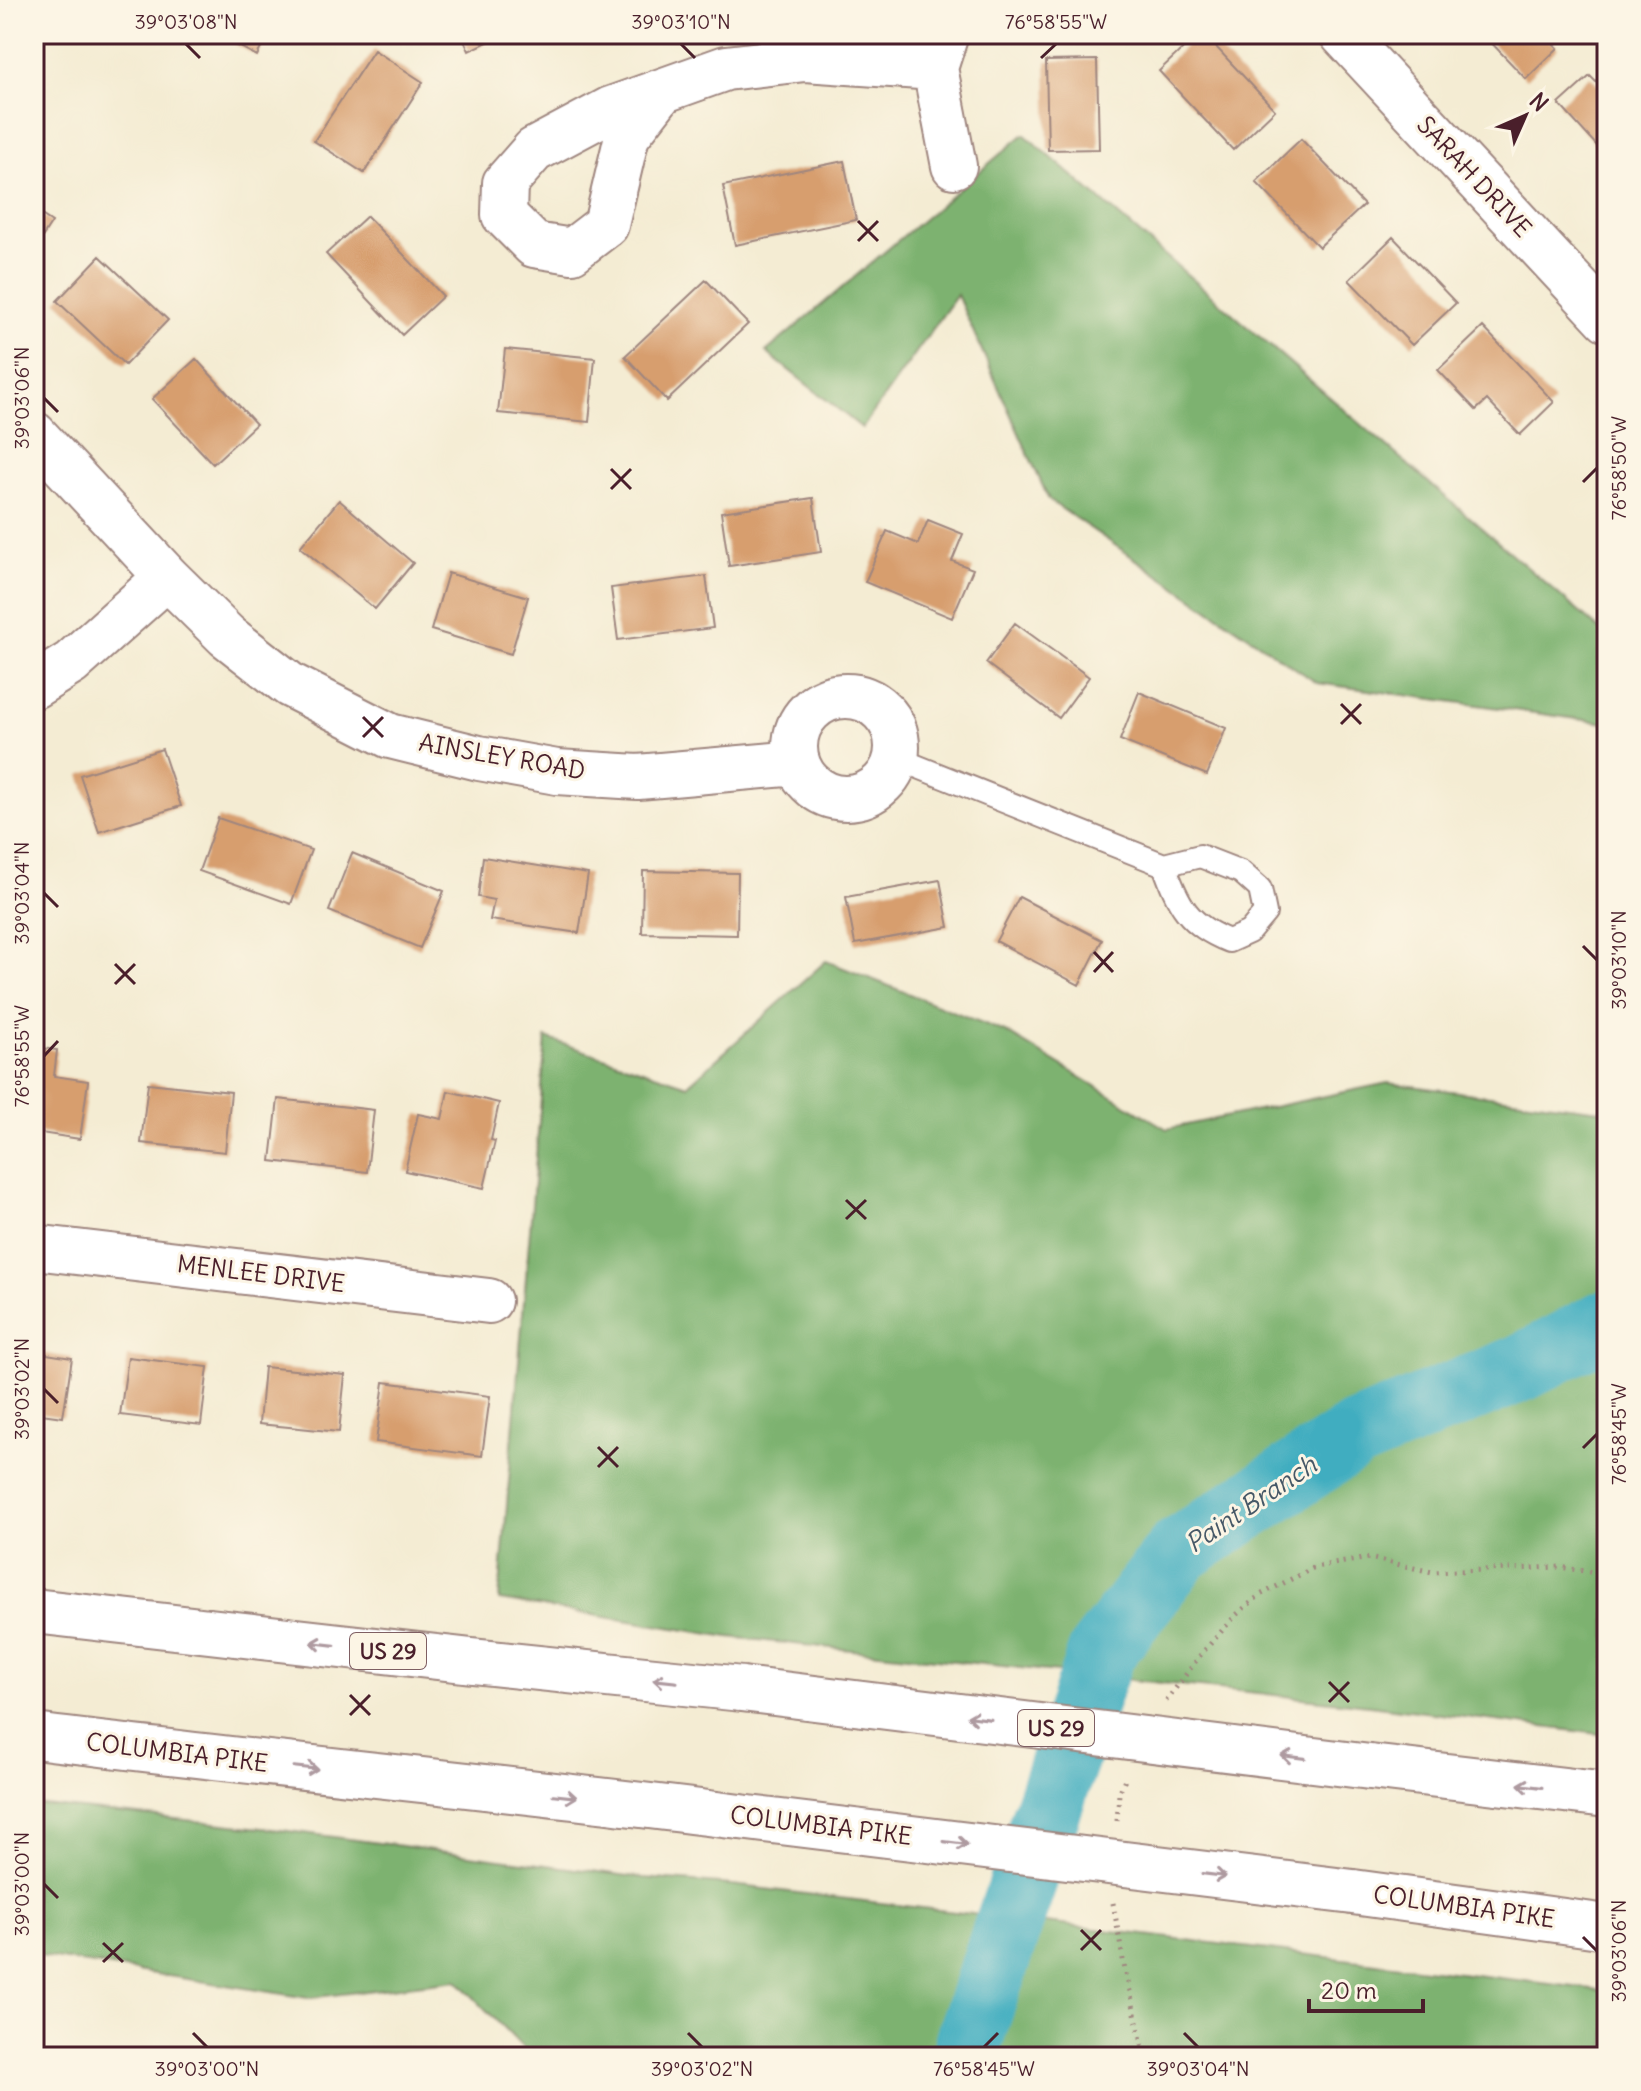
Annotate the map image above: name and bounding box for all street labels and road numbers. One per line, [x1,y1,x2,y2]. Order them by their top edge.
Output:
street label: SARAH DRIVE [1411,110,1538,243]
street label: AINSLEY ROAD [417,727,588,785]
street label: MENLEE DRIVE [175,1248,347,1298]
road number: US 29 [350,1633,426,1669]
road number: US 29 [1018,1710,1094,1746]
street label: COLUMBIA PIKE [85,1726,270,1778]
street label: COLUMBIA PIKE [729,1799,914,1851]
street label: COLUMBIA PIKE [1372,1878,1557,1934]

